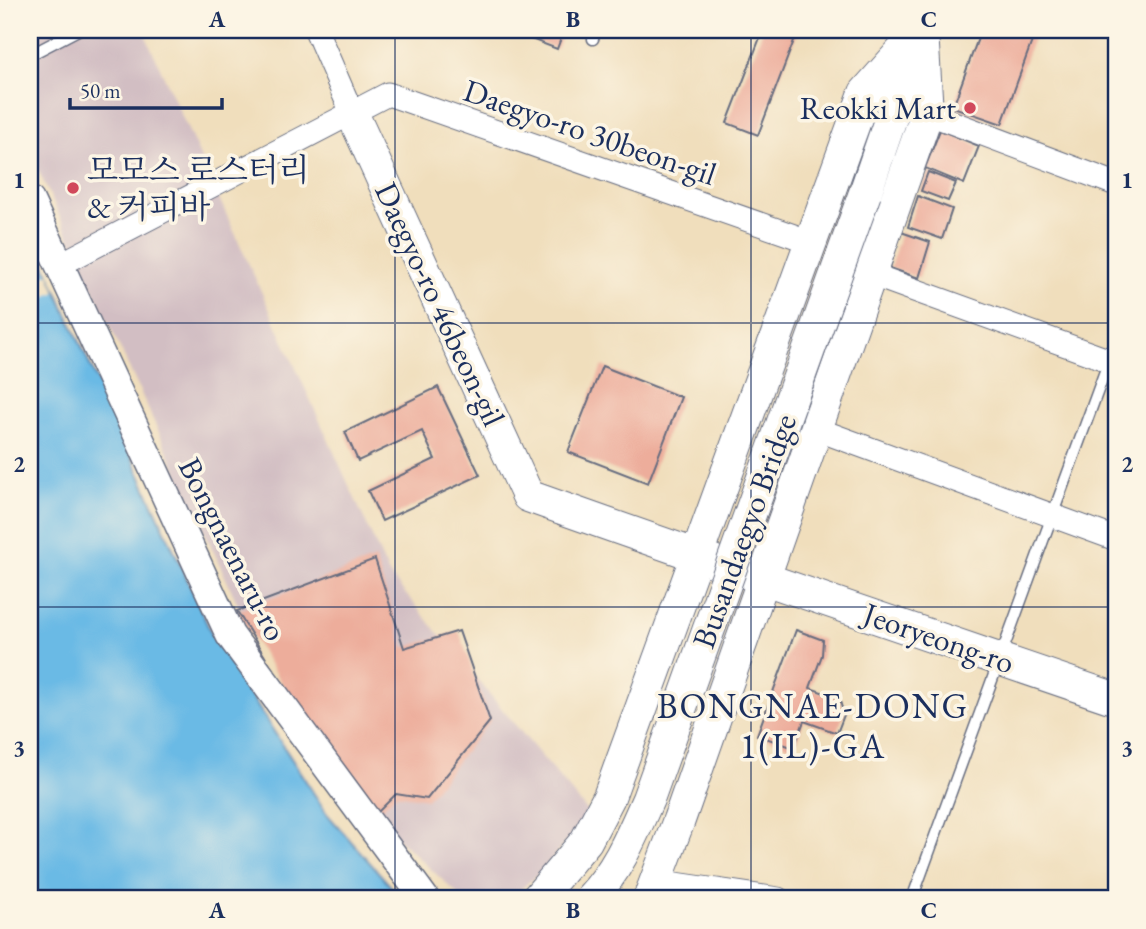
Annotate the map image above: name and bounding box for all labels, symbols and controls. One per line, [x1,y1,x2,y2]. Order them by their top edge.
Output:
text: A [208,4,226,34]
text: B [566,4,580,34]
text: C [921,4,937,34]
scale bar [70,66,222,110]
street label: Daegyo-ro 30beon-gil [458,69,722,195]
text: 50 m [80,77,121,104]
place label: Reokki Mart [800,87,956,129]
marker: Reokki Mart [962,100,978,116]
place label: 모모스 로스터리 & 커피바 [87,149,310,228]
text: 1 [13,165,25,195]
text: 1 [1121,165,1133,195]
street label: Daegyo-ro 46beon-gil [365,175,515,433]
marker: 모모스 로스터리 & 커피바 [65,180,81,196]
street label: Busandaegyo Bridge [682,408,806,654]
text: 2 [13,449,25,479]
text: 2 [1121,449,1133,479]
street label: Bongnaenaru-ro [169,450,297,648]
street label: Jeoryeong-ro [855,592,1020,683]
district label: BONGNAE-DONG 1(IL)-GA [657,683,969,768]
text: 3 [13,733,25,763]
text: 3 [1121,733,1133,763]
text: A [208,895,226,925]
text: B [566,895,580,925]
text: C [921,895,937,925]

